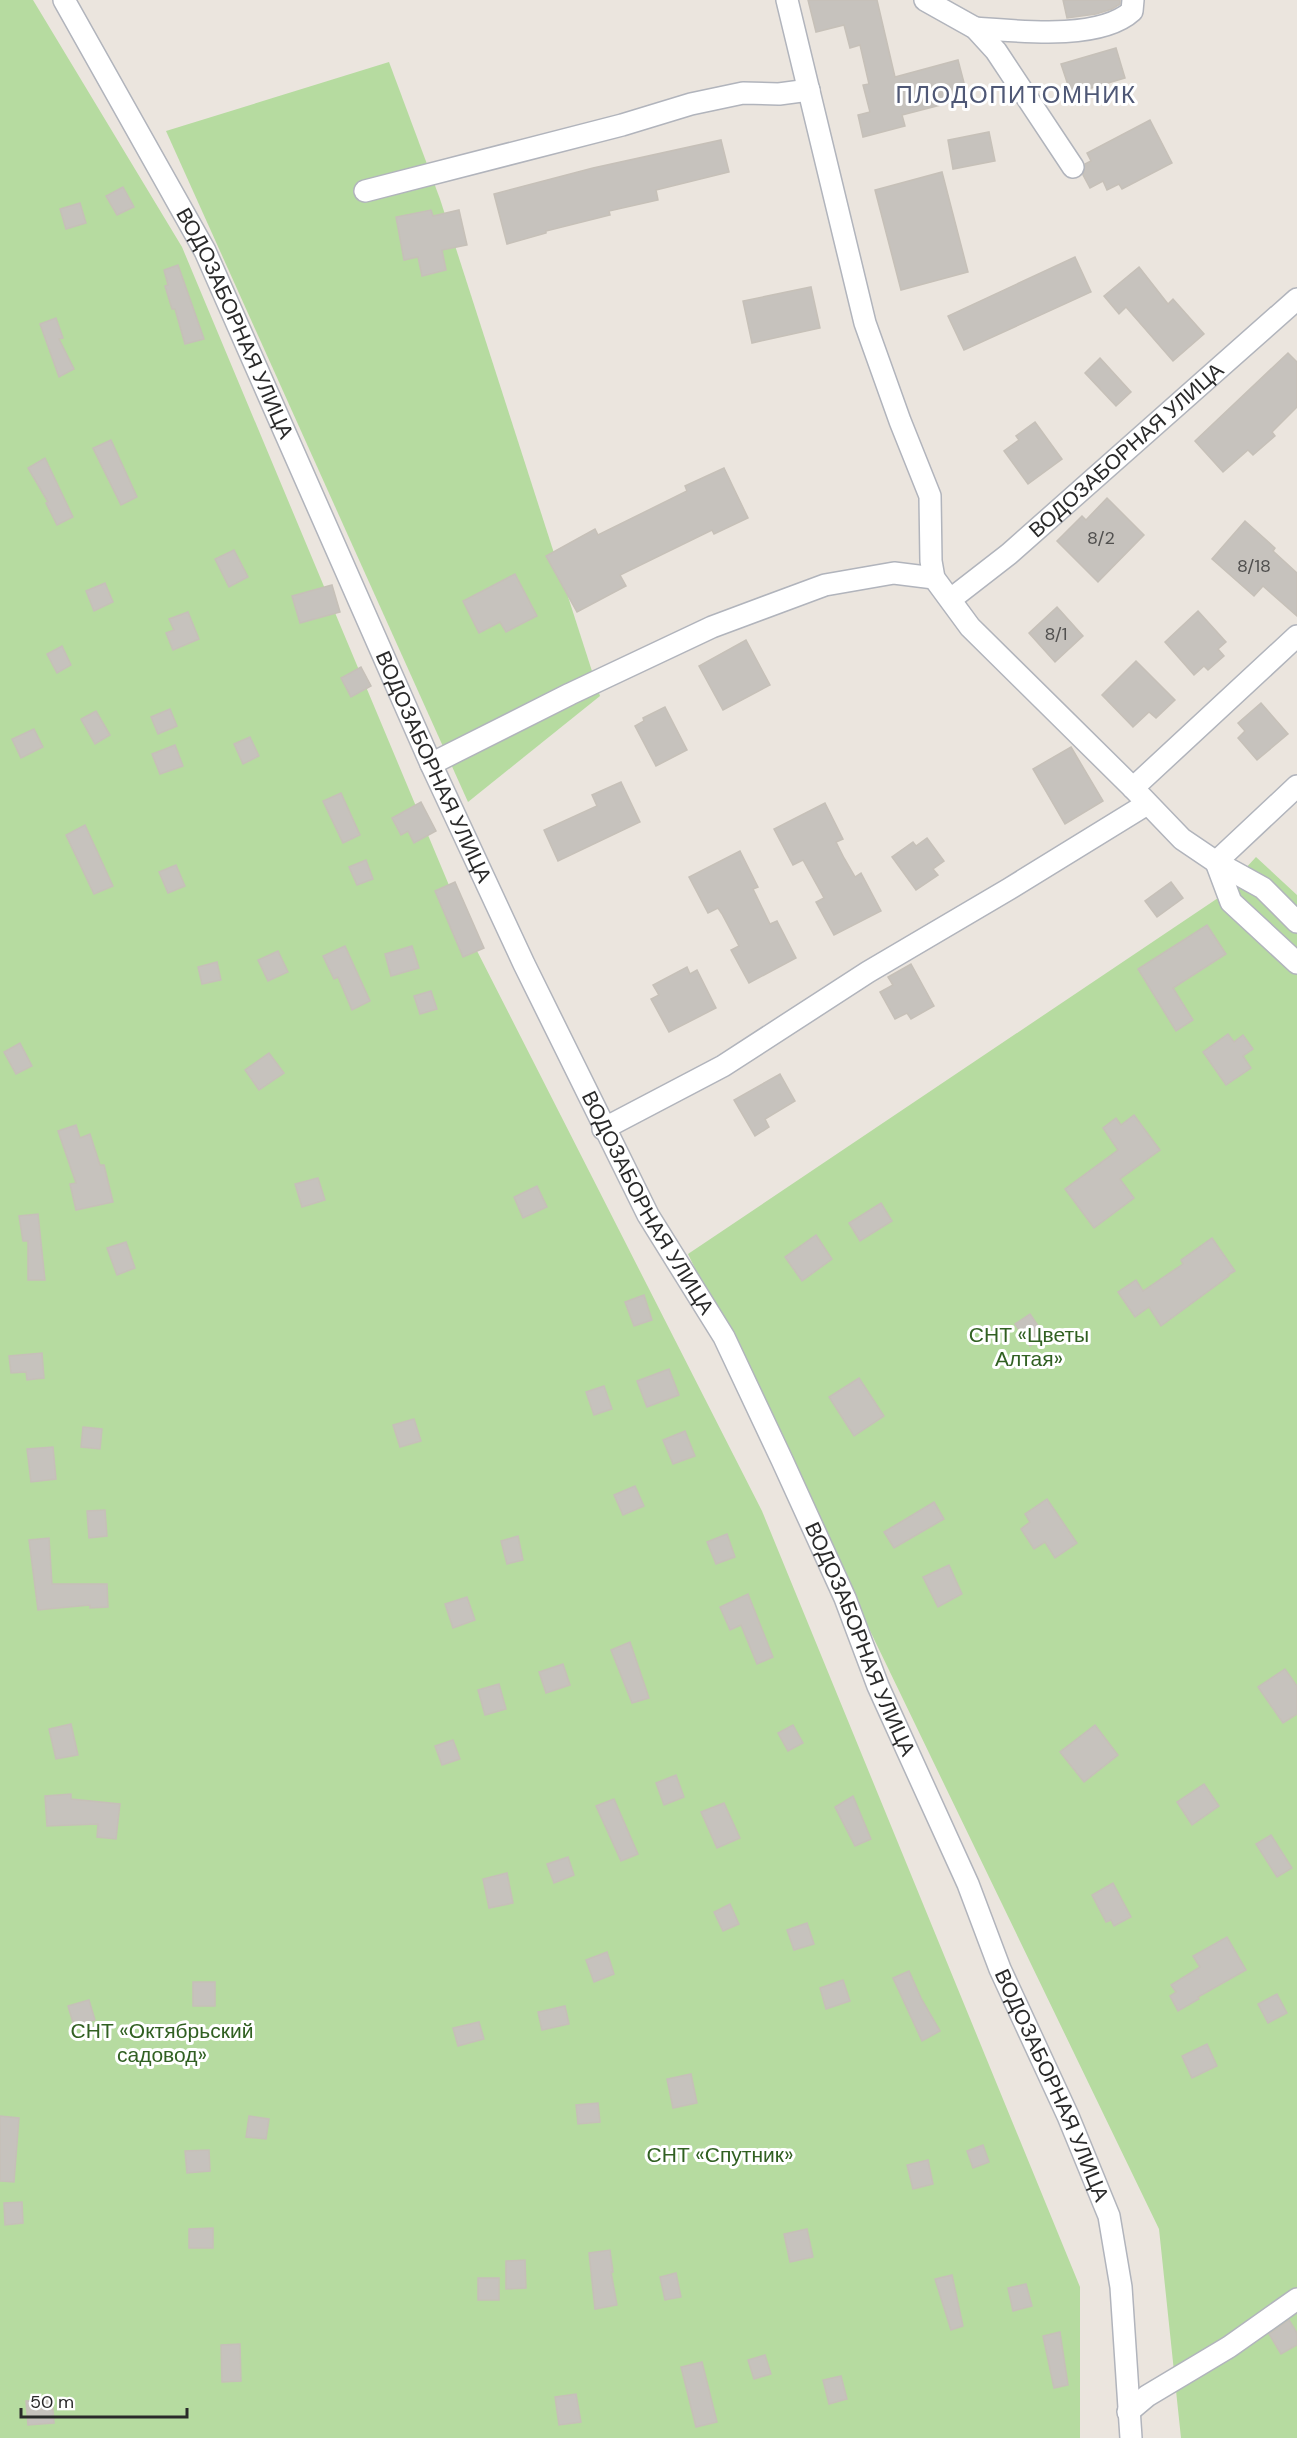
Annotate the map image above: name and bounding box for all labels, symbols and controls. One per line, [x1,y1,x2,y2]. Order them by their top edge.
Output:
district label: ПЛОДОПИТОМНИК [896,79,1136,110]
street label: ВОДОЗАБОРНАЯ УЛИЦА [169,203,300,443]
street label: ВОДОЗАБОРНАЯ УЛИЦА [1023,356,1230,544]
house number: 8/2 [1087,526,1115,550]
house number: 8/18 [1237,554,1271,578]
house number: 8/1 [1044,622,1068,646]
street label: ВОДОЗАБОРНАЯ УЛИЦА [369,647,498,887]
street label: ВОДОЗАБОРНАЯ УЛИЦА [575,1086,721,1320]
park label: СНТ «Цветы Алтая» [969,1321,1089,1373]
street label: ВОДОЗАБОРНАЯ УЛИЦА [798,1517,922,1760]
street label: ВОДОЗАБОРНАЯ УЛИЦА [988,1965,1115,2206]
park label: СНТ «Октябрьский садовод» [71,2017,253,2069]
park label: СНТ «Спутник» [647,2141,793,2169]
scale bar [21,2381,188,2419]
text: 50 m [30,2390,74,2414]

